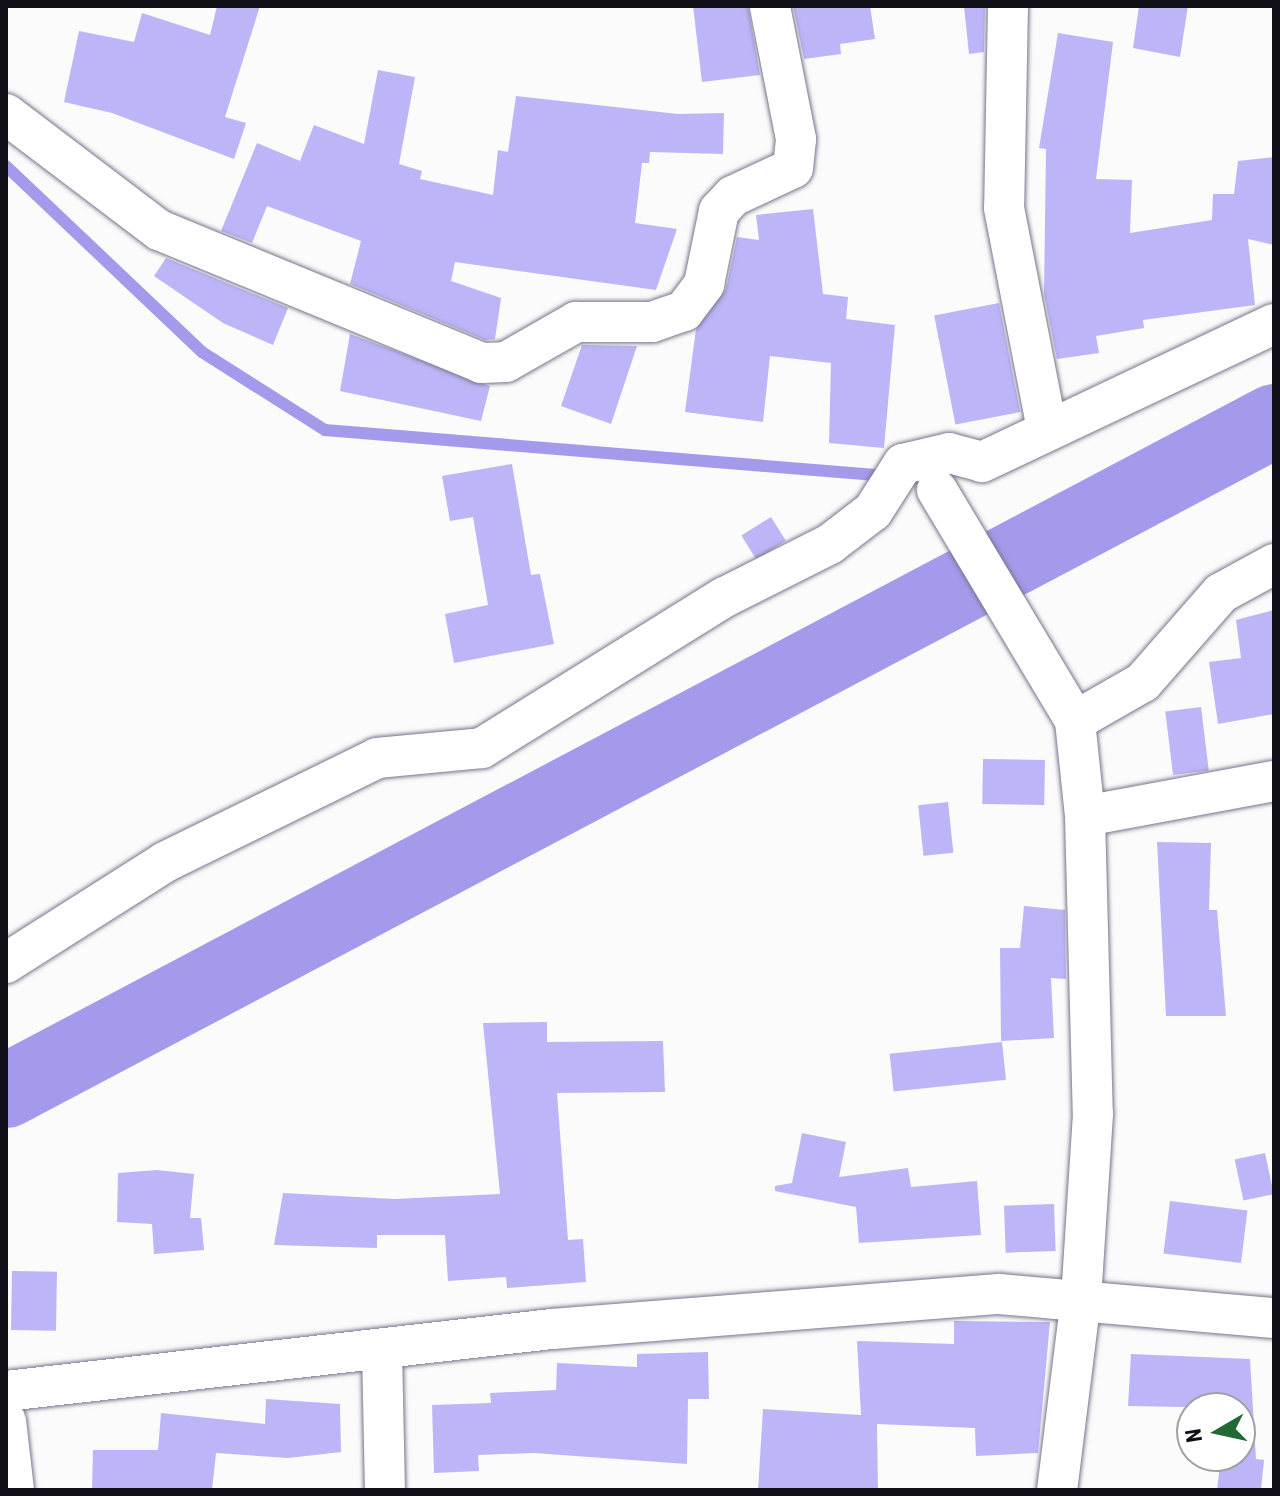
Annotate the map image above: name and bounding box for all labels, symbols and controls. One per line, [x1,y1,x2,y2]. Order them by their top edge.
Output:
north arrow [1176,1392,1256,1472]
text: N [1180,1427,1207,1444]

